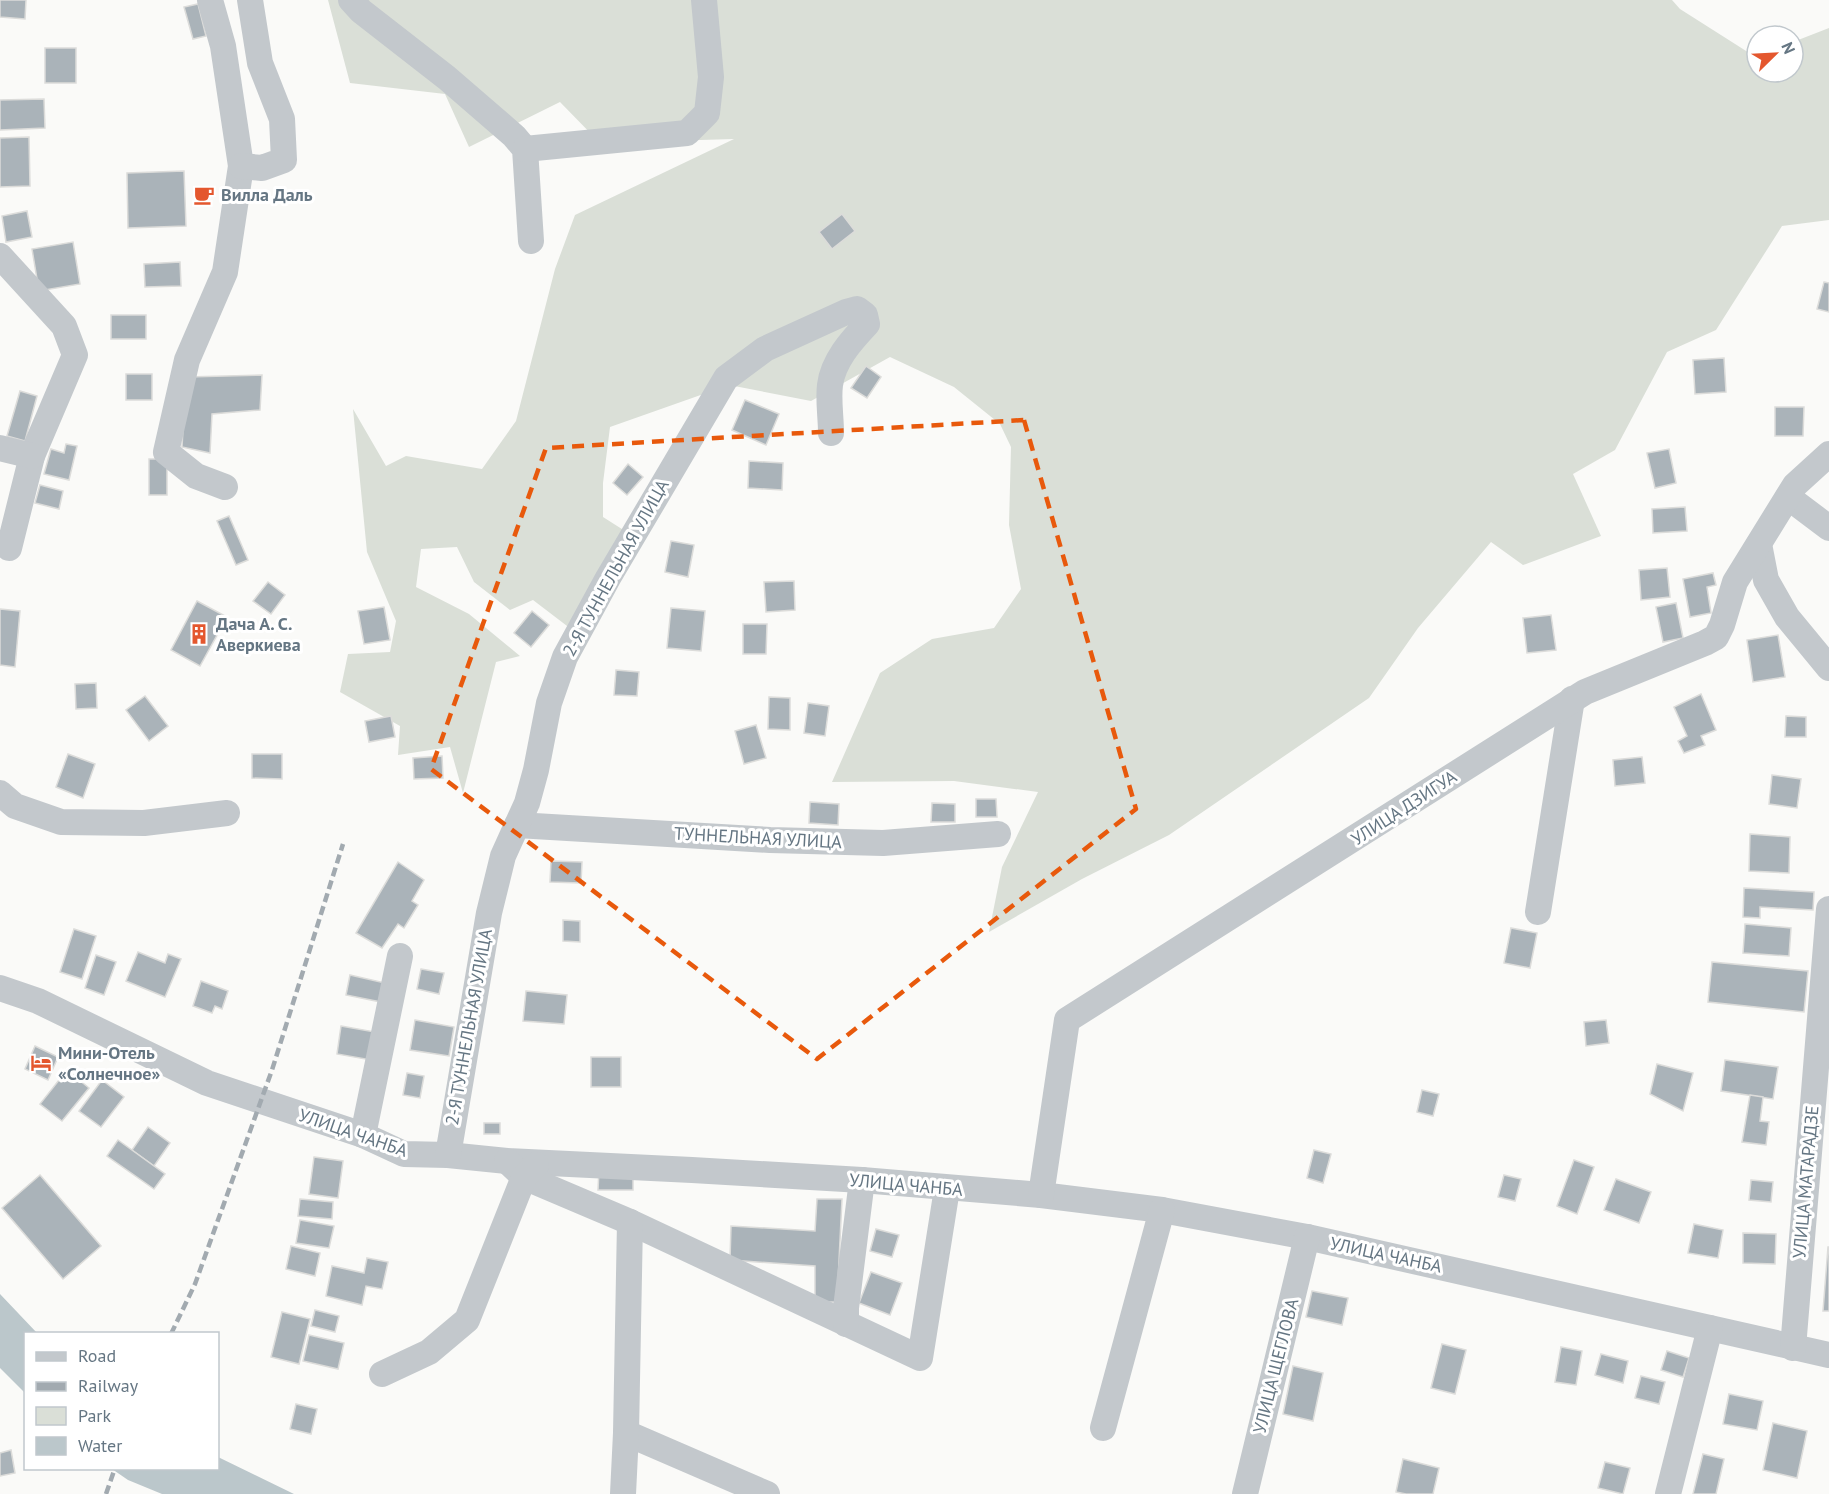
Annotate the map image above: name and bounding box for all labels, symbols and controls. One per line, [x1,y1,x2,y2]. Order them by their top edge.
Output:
north arrow [1745,24,1805,84]
text: N [1777,39,1800,57]
cafe icon: Вилла Даль [192,183,216,207]
place label: Вилла Даль [221,183,313,206]
street label: 2-Я ТУННЕЛЬНАЯ УЛИЦА [557,475,674,660]
place label: Дача А. С. Аверкиева [216,612,301,656]
building icon: Дача А. С. Аверкиева [187,622,211,646]
street label: УЛИЦА ДЗИГУА [1347,765,1461,850]
street label: ТУННЕЛЬНАЯ УЛИЦА [674,822,843,853]
street label: 2-Я ТУННЕЛЬНАЯ УЛИЦА [440,927,497,1127]
place label: Мини-Отель «Солнечное» [58,1041,161,1085]
hotel icon: Мини-Отель «Солнечное» [29,1051,53,1075]
street label: УЛИЦА ЧАНБА [296,1103,411,1162]
street label: УЛИЦА МАТАРАДЗЕ [1787,1104,1824,1259]
street label: УЛИЦА ЧАНБА [848,1168,964,1201]
street label: УЛИЦА ЧАНБА [1328,1231,1445,1278]
street label: УЛИЦА ЩЕГЛОВА [1248,1296,1304,1436]
legend [24,1332,219,1470]
text: Road [78,1344,116,1367]
text: Railway [78,1374,139,1397]
text: Park [78,1404,111,1427]
text: Water [78,1434,122,1457]

